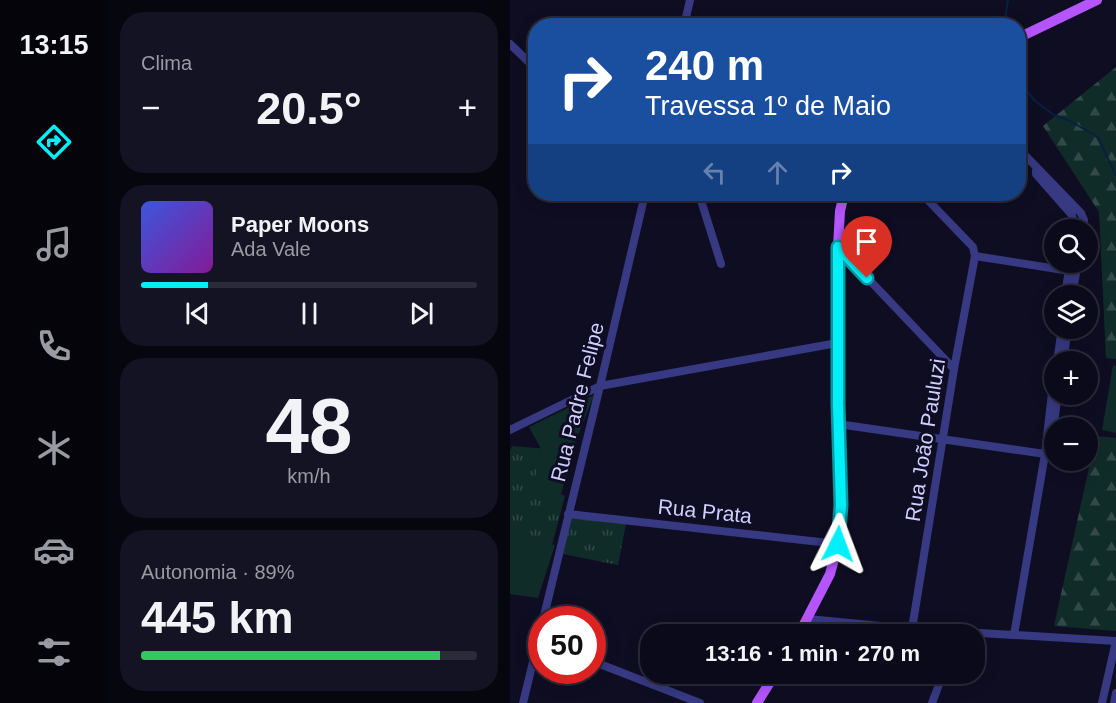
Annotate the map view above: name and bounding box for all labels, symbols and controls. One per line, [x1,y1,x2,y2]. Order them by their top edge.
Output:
text: 13:15 [19,30,89,60]
icon: right [546,42,624,120]
text: 240 m [645,42,764,89]
text: Clima [141,52,192,74]
text: 20.5° [256,83,362,134]
text: − [141,89,160,126]
text: + [458,89,477,126]
text: Travessa 1º de Maio [645,91,891,121]
icon: directions [33,121,75,163]
icon: left [698,156,731,189]
icon: ahead [761,156,794,189]
icon: right [824,156,857,189]
text: Paper Moons [231,212,369,237]
pin [841,216,892,278]
map controls [1044,219,1098,471]
button: search [1044,219,1098,273]
icon: music [33,223,75,265]
icon: arrive [850,225,883,258]
text: Ada Vale [231,238,311,260]
button: layers [1044,285,1098,339]
icon: previous [181,297,214,330]
icon: pause [293,297,326,330]
icon: next [405,297,438,330]
street label: Rua Padre Felipe [546,320,608,484]
icon: phone [33,325,75,367]
button: + [1044,351,1098,405]
street label: Rua João Pauluzi [901,357,949,523]
text: 48 [266,382,352,470]
button: − [1044,417,1098,471]
icon: climate [33,427,75,469]
text: km/h [287,465,331,487]
street label: Rua Prata [657,495,754,527]
position arrow [806,512,870,576]
icon: car [33,529,75,571]
text: Autonomia · 89% [141,561,294,583]
text: 445 km [141,592,294,643]
speed limit sign: 50 [528,606,606,684]
icon: filters [33,631,75,673]
text: 13:16 · 1 min · 270 m [705,641,920,666]

